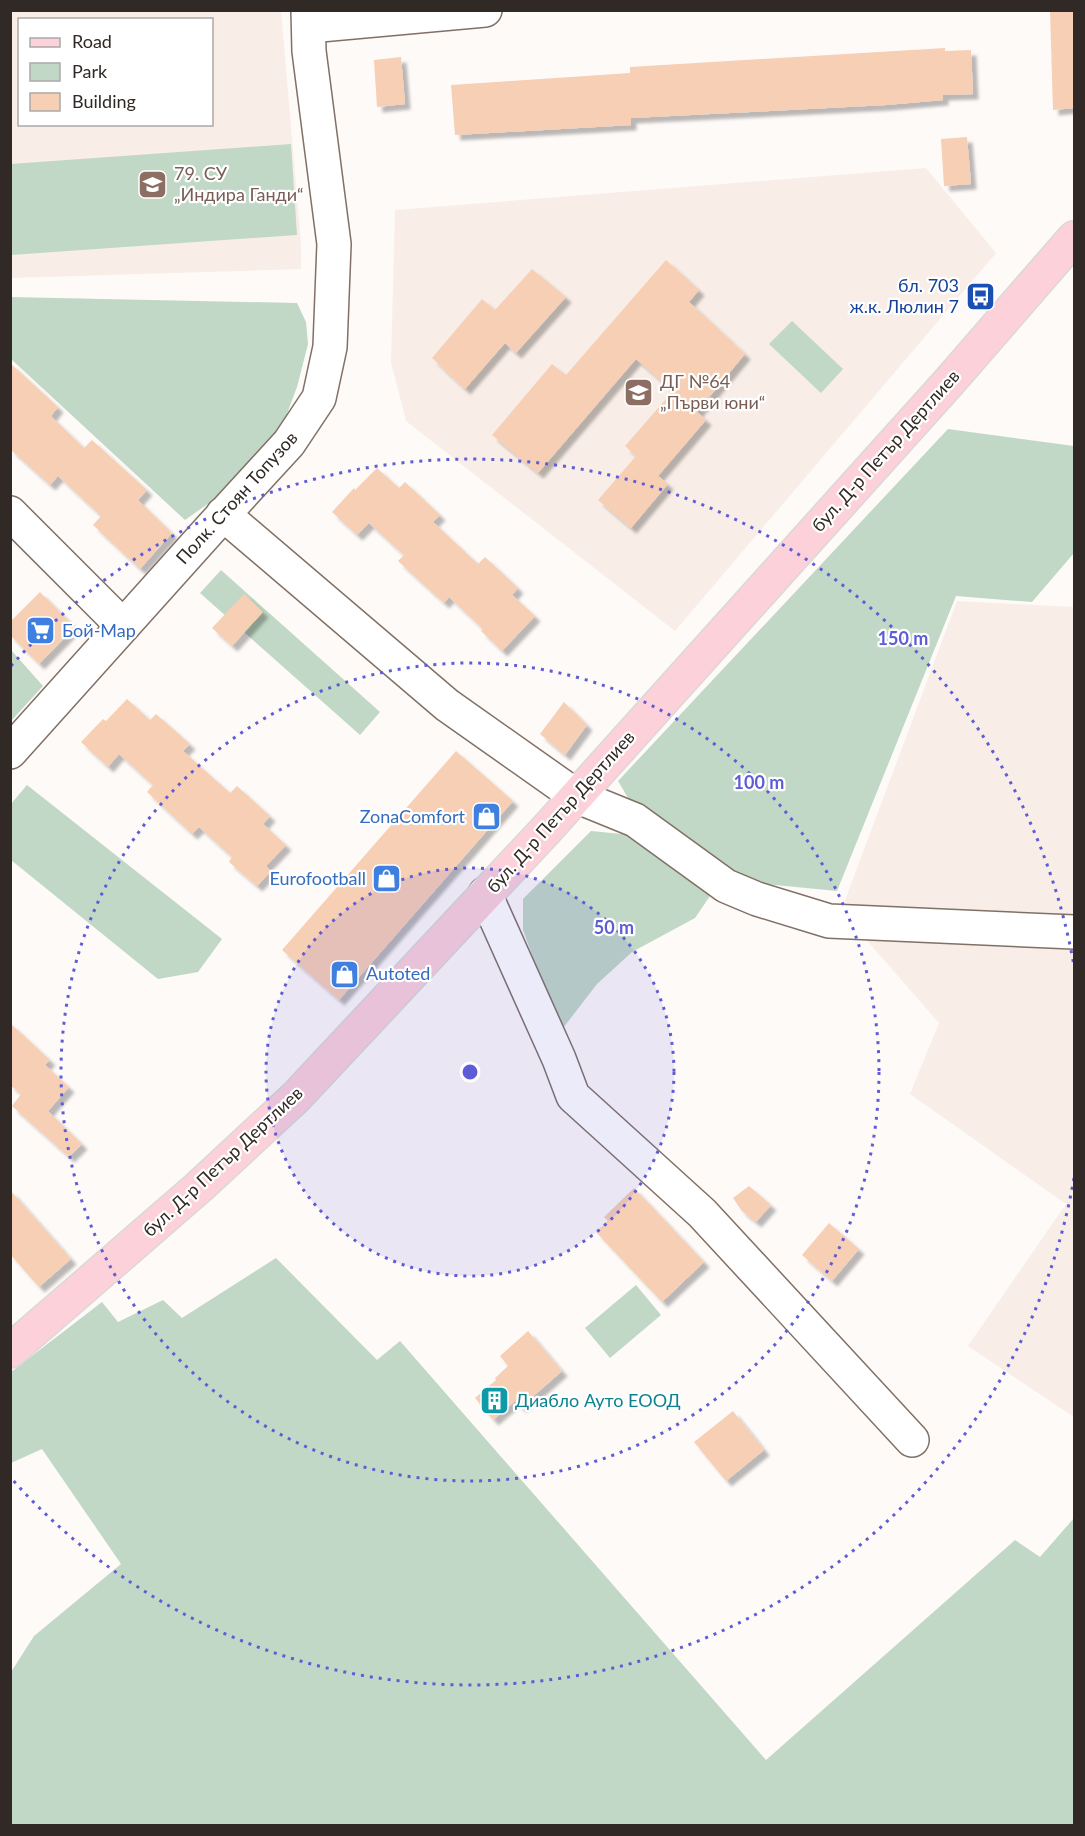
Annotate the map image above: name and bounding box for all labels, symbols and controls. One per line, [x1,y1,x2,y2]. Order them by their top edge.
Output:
legend [18,18,213,126]
text: Road [72,30,112,52]
text: Park [72,60,108,82]
text: Building [72,90,136,112]
place label: 79. СУ „Индира Ганди“ [174,162,304,205]
school or university icon: 79. СУ „Индира Ганди“ [137,168,169,200]
place label: бл. 703 ж.к. Люлин 7 [850,274,959,317]
bus stop icon: бл. 703 ж.к. Люлин 7 [964,280,996,312]
street label: бул. Д-р Петър Дертлиев [807,365,964,536]
place label: ДГ №64 „Първи юни“ [660,370,765,413]
school or university icon: ДГ №64 „Първи юни“ [623,376,655,408]
street label: Полк. Стоян Топузов [171,426,302,568]
supermarket icon: Бой-Мар [25,615,57,647]
place label: Бой-Мар [62,619,136,641]
text: 150 m [878,627,928,649]
street label: бул. Д-р Петър Дертлиев [482,726,639,897]
text: 100 m [734,771,784,793]
shop icon: ZonaComfort [470,801,502,833]
place label: ZonaComfort [360,805,466,827]
shop icon: Eurofootball [371,863,403,895]
place label: Eurofootball [270,867,366,889]
text: 50 m [594,916,634,938]
shop icon: Autoted [329,958,361,990]
place label: Autoted [366,962,430,984]
centre of rings [460,1062,480,1082]
street label: бул. Д-р Петър Дертлиев [138,1081,307,1241]
building icon: Диабло Ауто ЕООД [478,1385,510,1417]
place label: Диабло Ауто ЕООД [515,1389,681,1411]

